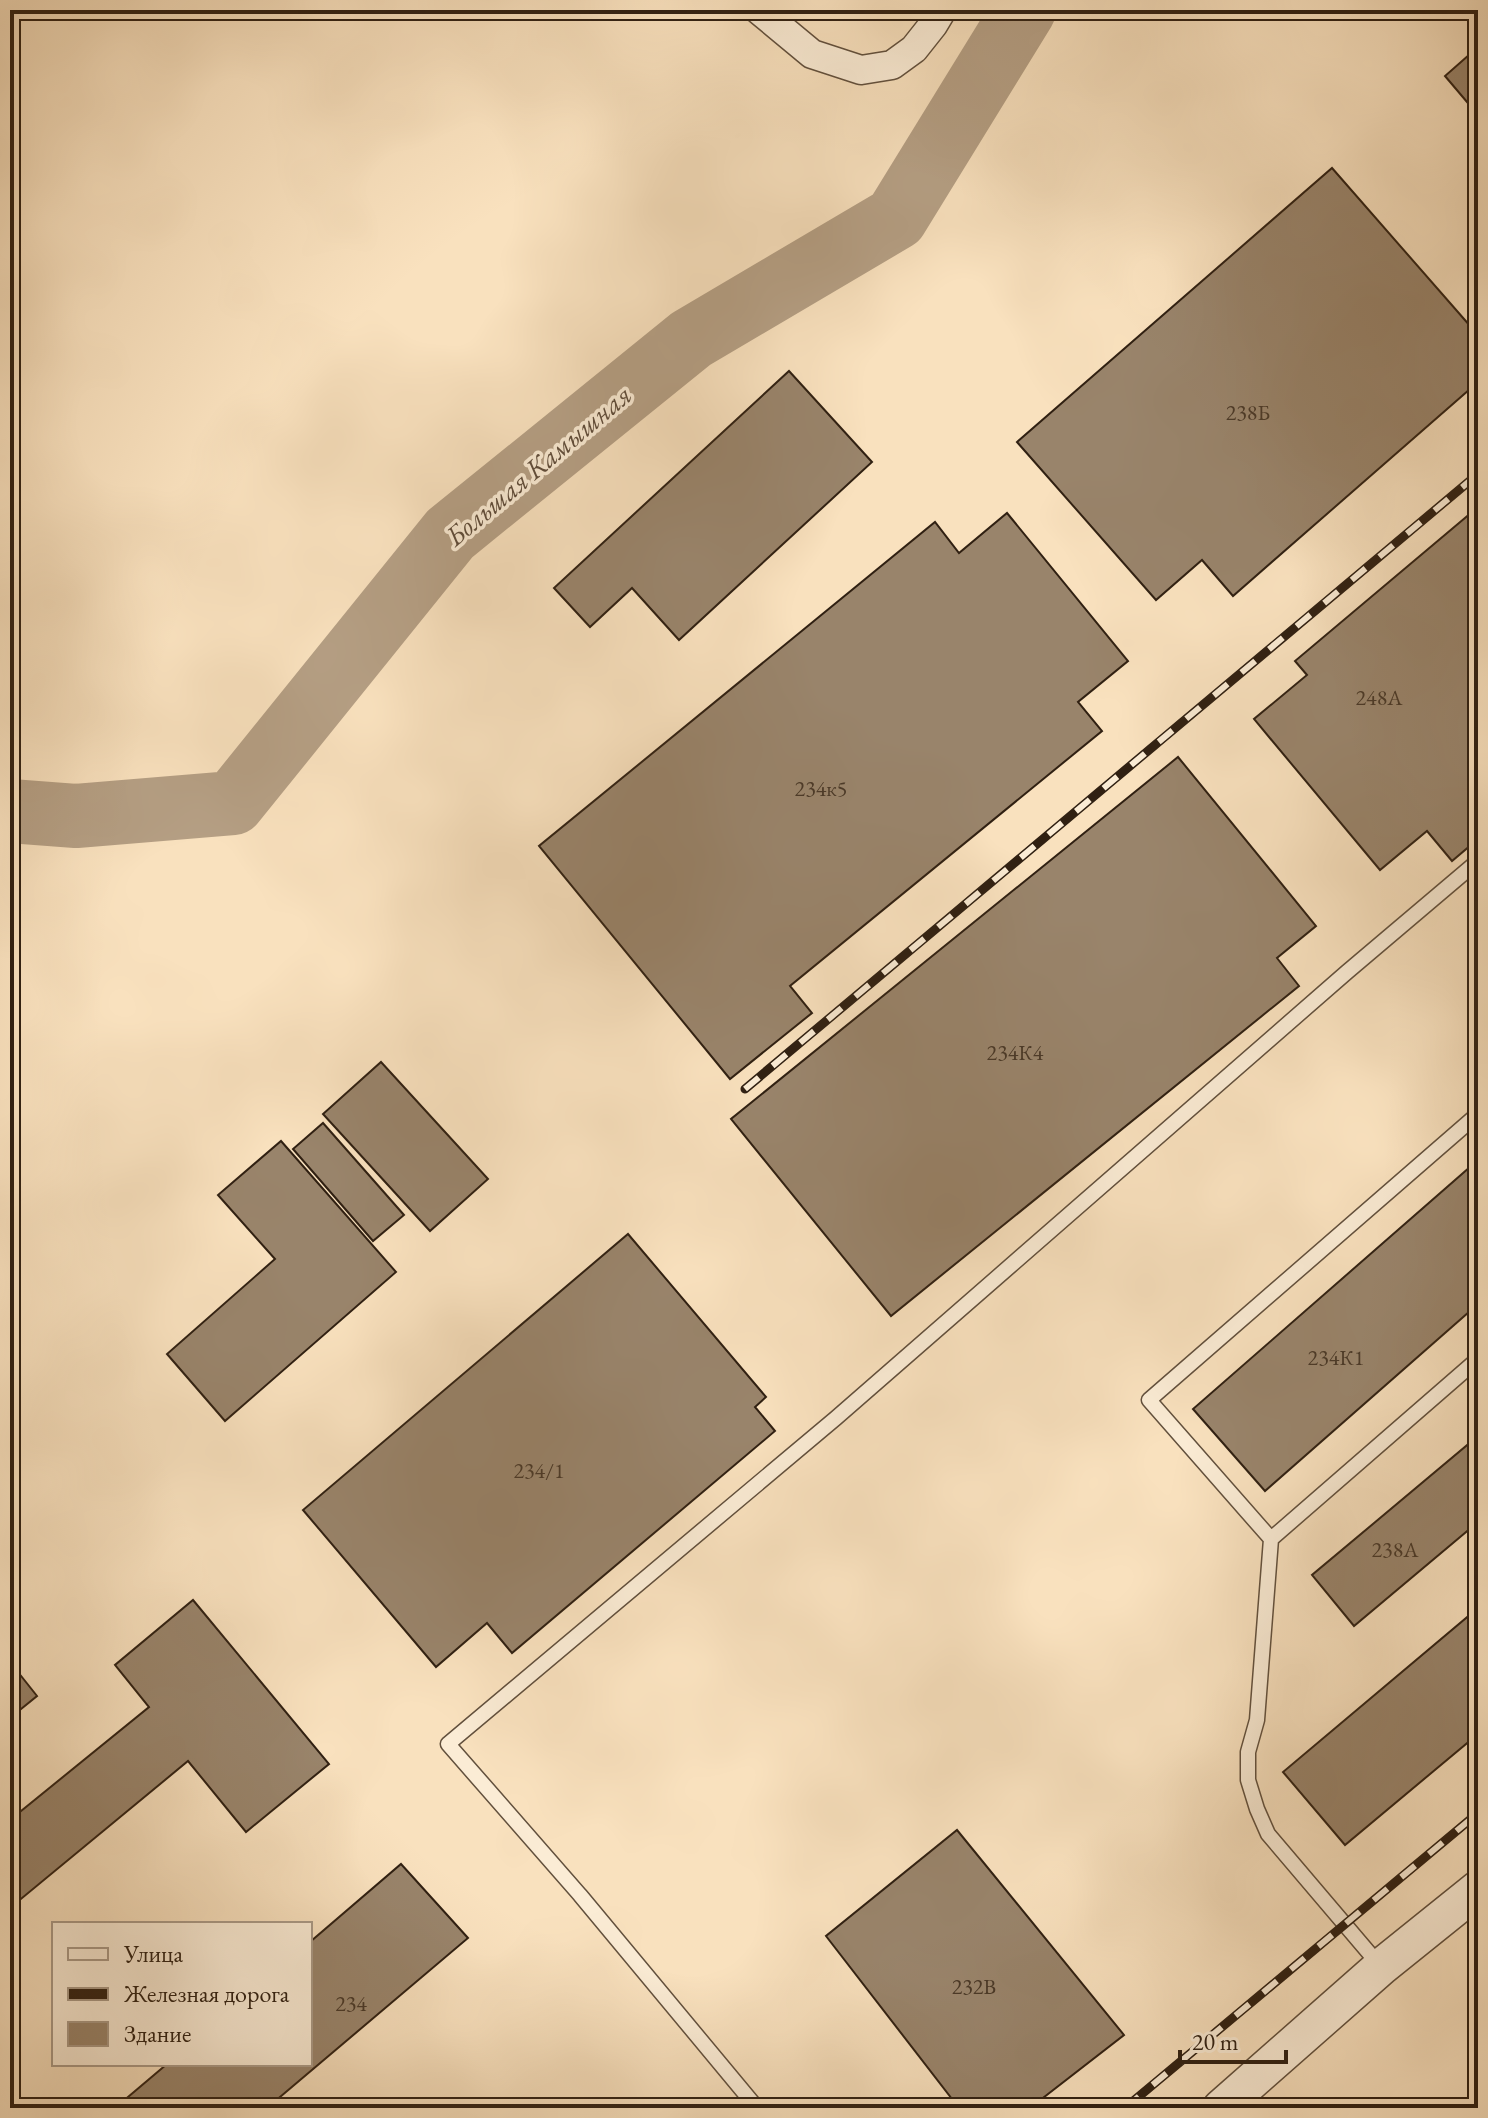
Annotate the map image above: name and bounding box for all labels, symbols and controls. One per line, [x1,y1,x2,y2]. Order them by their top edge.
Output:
water label: Большая Камышная [436,376,639,554]
house number: 238Б [1226,398,1270,427]
house number: 248А [1356,683,1403,712]
house number: 234к5 [795,774,847,803]
house number: 234К4 [987,1038,1044,1067]
house number: 234К1 [1308,1343,1364,1372]
house number: 234/1 [513,1456,565,1485]
house number: 238А [1372,1535,1419,1564]
legend [52,1922,312,2066]
text: Улица [123,1938,183,1969]
house number: 232В [952,1972,996,2001]
text: Железная дорога [123,1978,290,2009]
house number: 234 [335,1989,367,2018]
scale bar [1180,2014,1286,2064]
text: Здание [124,2018,191,2049]
text: 20 m [1192,2026,1239,2057]

